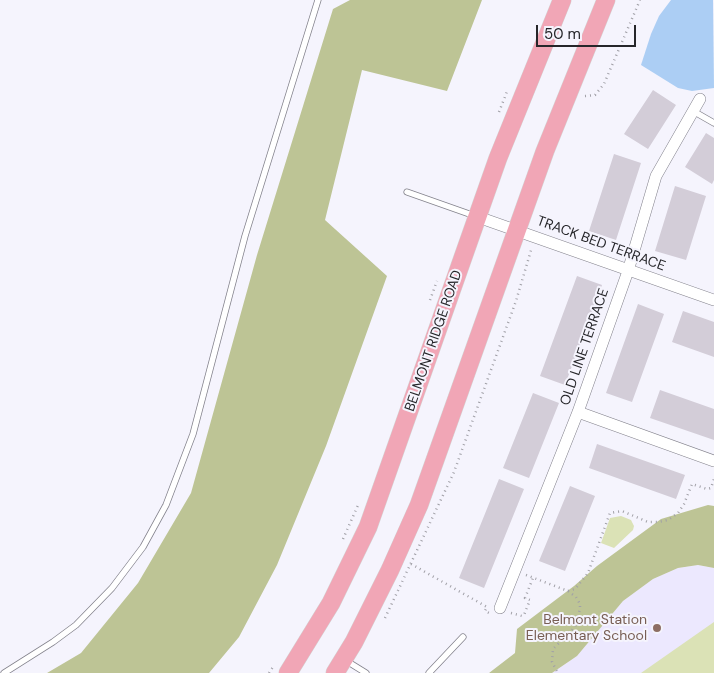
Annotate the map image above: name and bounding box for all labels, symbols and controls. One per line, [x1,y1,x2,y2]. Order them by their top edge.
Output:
scale bar [539,15,639,47]
text: 50 m [544,24,581,44]
street label: TRACK BED TERRACE [534,213,668,275]
street label: BELMONT RIDGE ROAD [402,268,466,414]
street label: OLD LINE TERRACE [557,286,613,408]
place label: Belmont Station Elementary School [526,612,647,644]
marker: Belmont Station Elementary School [651,622,663,634]

